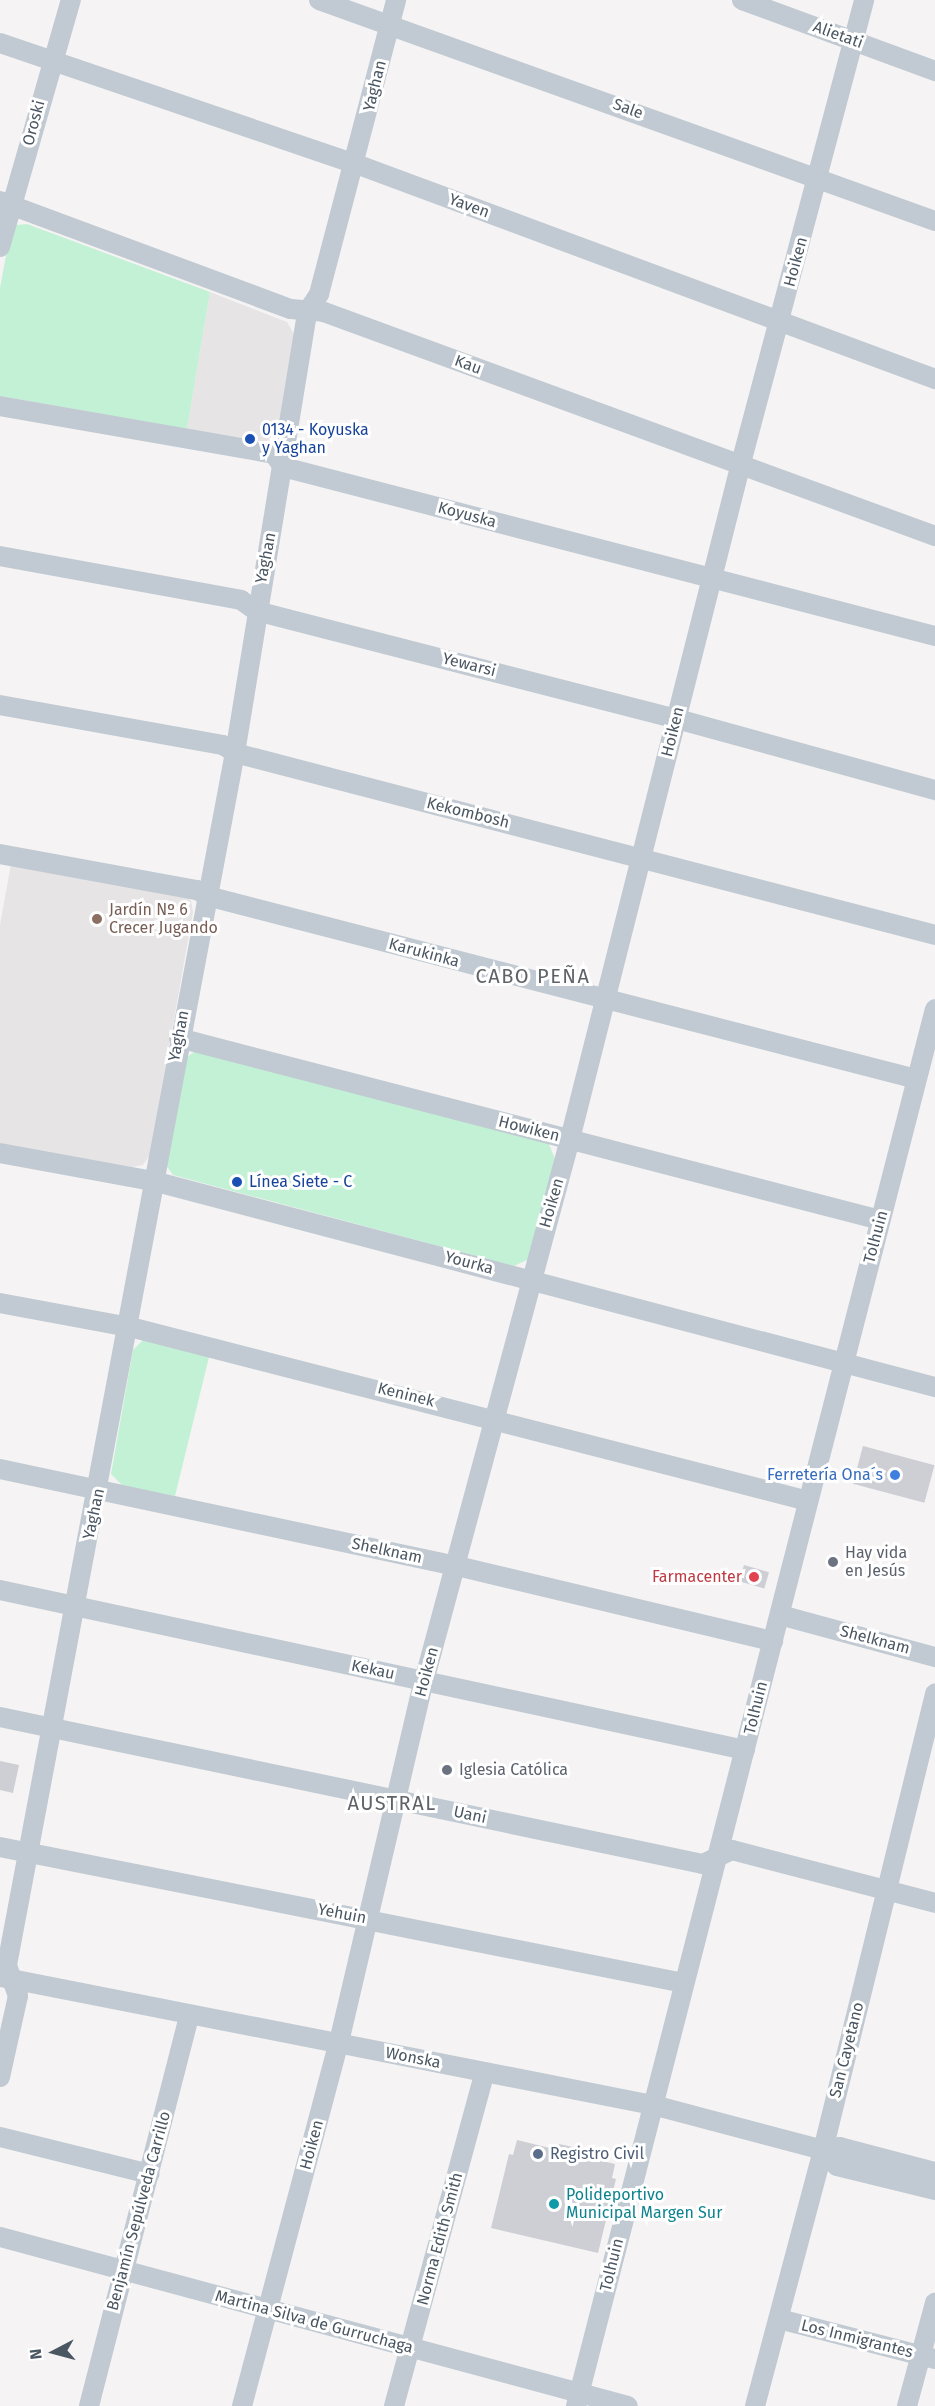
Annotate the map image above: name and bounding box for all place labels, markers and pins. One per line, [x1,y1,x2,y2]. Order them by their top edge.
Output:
place label: 0134 - Koyuska y Yaghan [262,420,369,458]
marker: 0134 - Koyuska y Yaghan [243,432,257,446]
place label: Jardín Nº 6 Crecer Jugando [109,900,218,938]
marker: Jardín Nº 6 Crecer Jugando [90,912,104,926]
place label: Línea Siete - C [249,1172,352,1192]
marker: Línea Siete - C [230,1175,244,1189]
place label: Ferretería Ona´s [767,1465,883,1485]
marker: Ferretería Ona´s [888,1468,902,1482]
place label: Hay vida en Jesús [845,1543,907,1581]
marker: Hay vida en Jesús [826,1555,840,1569]
place label: Farmacenter [652,1567,742,1587]
marker: Farmacenter [747,1570,761,1584]
place label: Iglesia Católica [459,1760,568,1780]
marker: Iglesia Católica [440,1763,454,1777]
place label: Registro Civil [550,2144,644,2164]
marker: Registro Civil [531,2147,545,2161]
place label: Polideportivo Municipal Margen Sur [566,2185,722,2223]
marker: Polideportivo Municipal Margen Sur [547,2197,561,2211]

